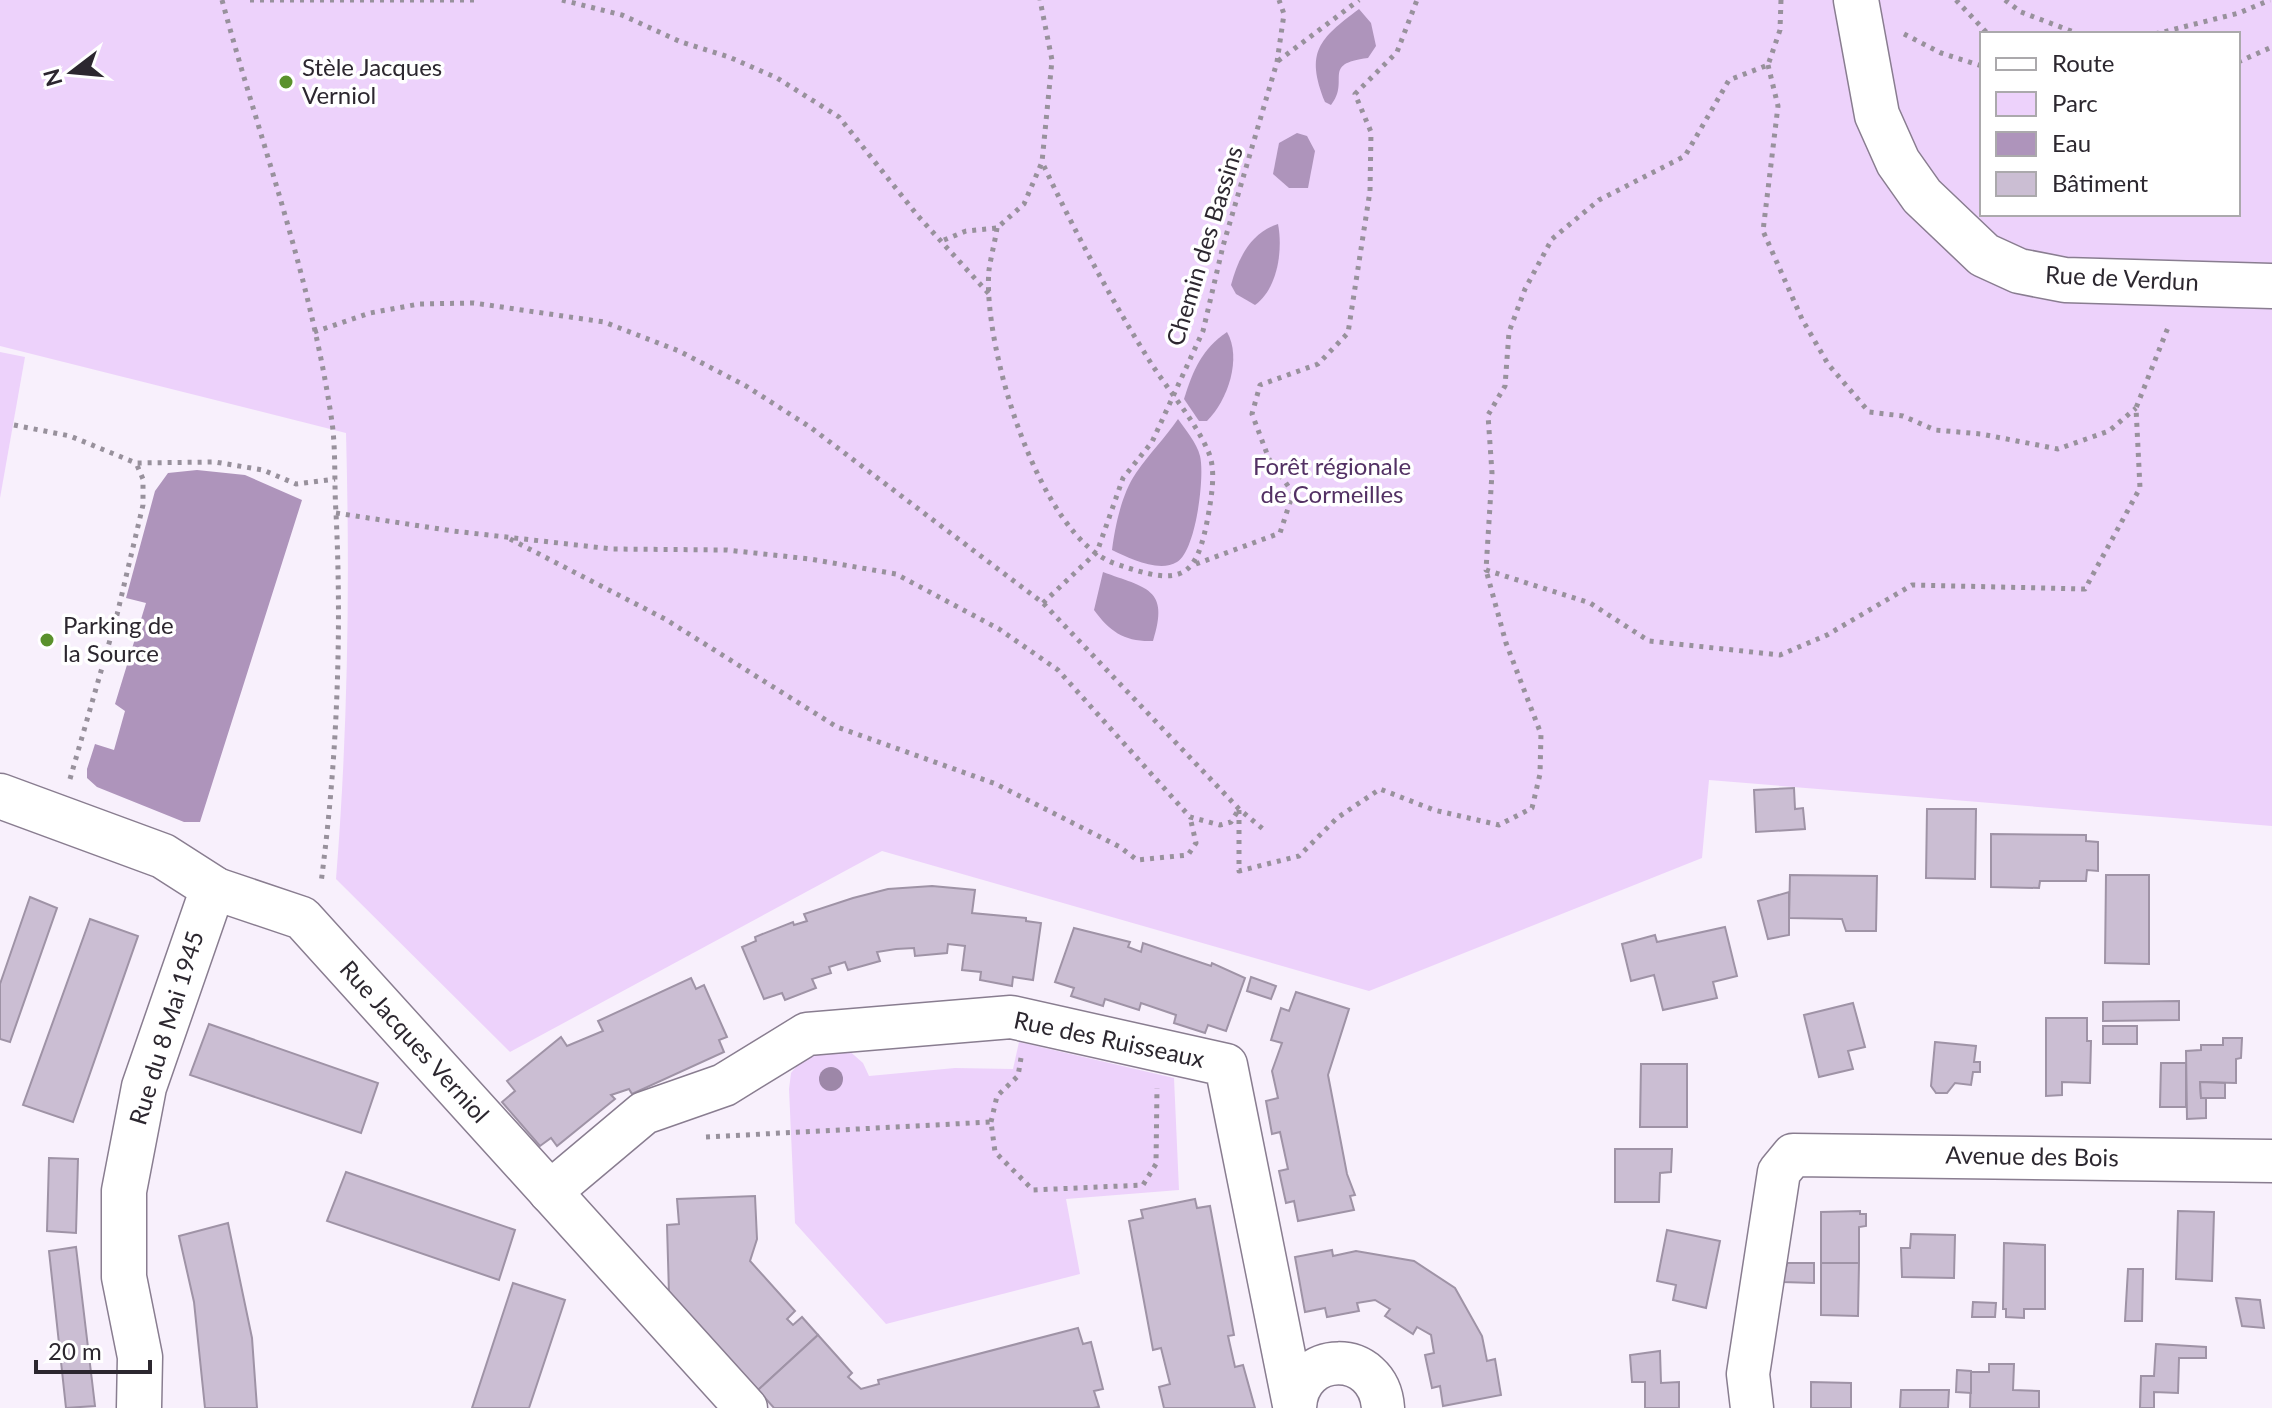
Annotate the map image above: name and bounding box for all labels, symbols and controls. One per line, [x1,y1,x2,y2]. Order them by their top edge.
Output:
north arrow [32,32,112,112]
legend [1980,32,2240,216]
text: Route [2052,48,2114,77]
place label: Stèle Jacques Verniol [302,52,442,109]
text: N [37,66,68,90]
marker: Stèle Jacques Verniol [277,73,295,91]
text: Parc [2052,88,2098,117]
text: Eau [2052,128,2091,157]
street label: Chemin des Bassins [1159,142,1248,349]
text: Bâtiment [2052,168,2149,197]
street label: Rue de Verdun [2045,259,2200,296]
park label: Forêt régionale de Cormeilles [1253,451,1411,508]
place label: Parking de la Source [63,610,174,667]
marker: Parking de la Source [38,631,56,649]
street label: Rue du 8 Mai 1945 [122,927,209,1128]
street label: Rue Jacques Verniol [335,954,496,1128]
street label: Rue des Ruisseaux [1012,1004,1207,1073]
street label: Avenue des Bois [1945,1139,2119,1172]
scale bar [36,1324,150,1374]
text: 20 m [48,1336,102,1365]

